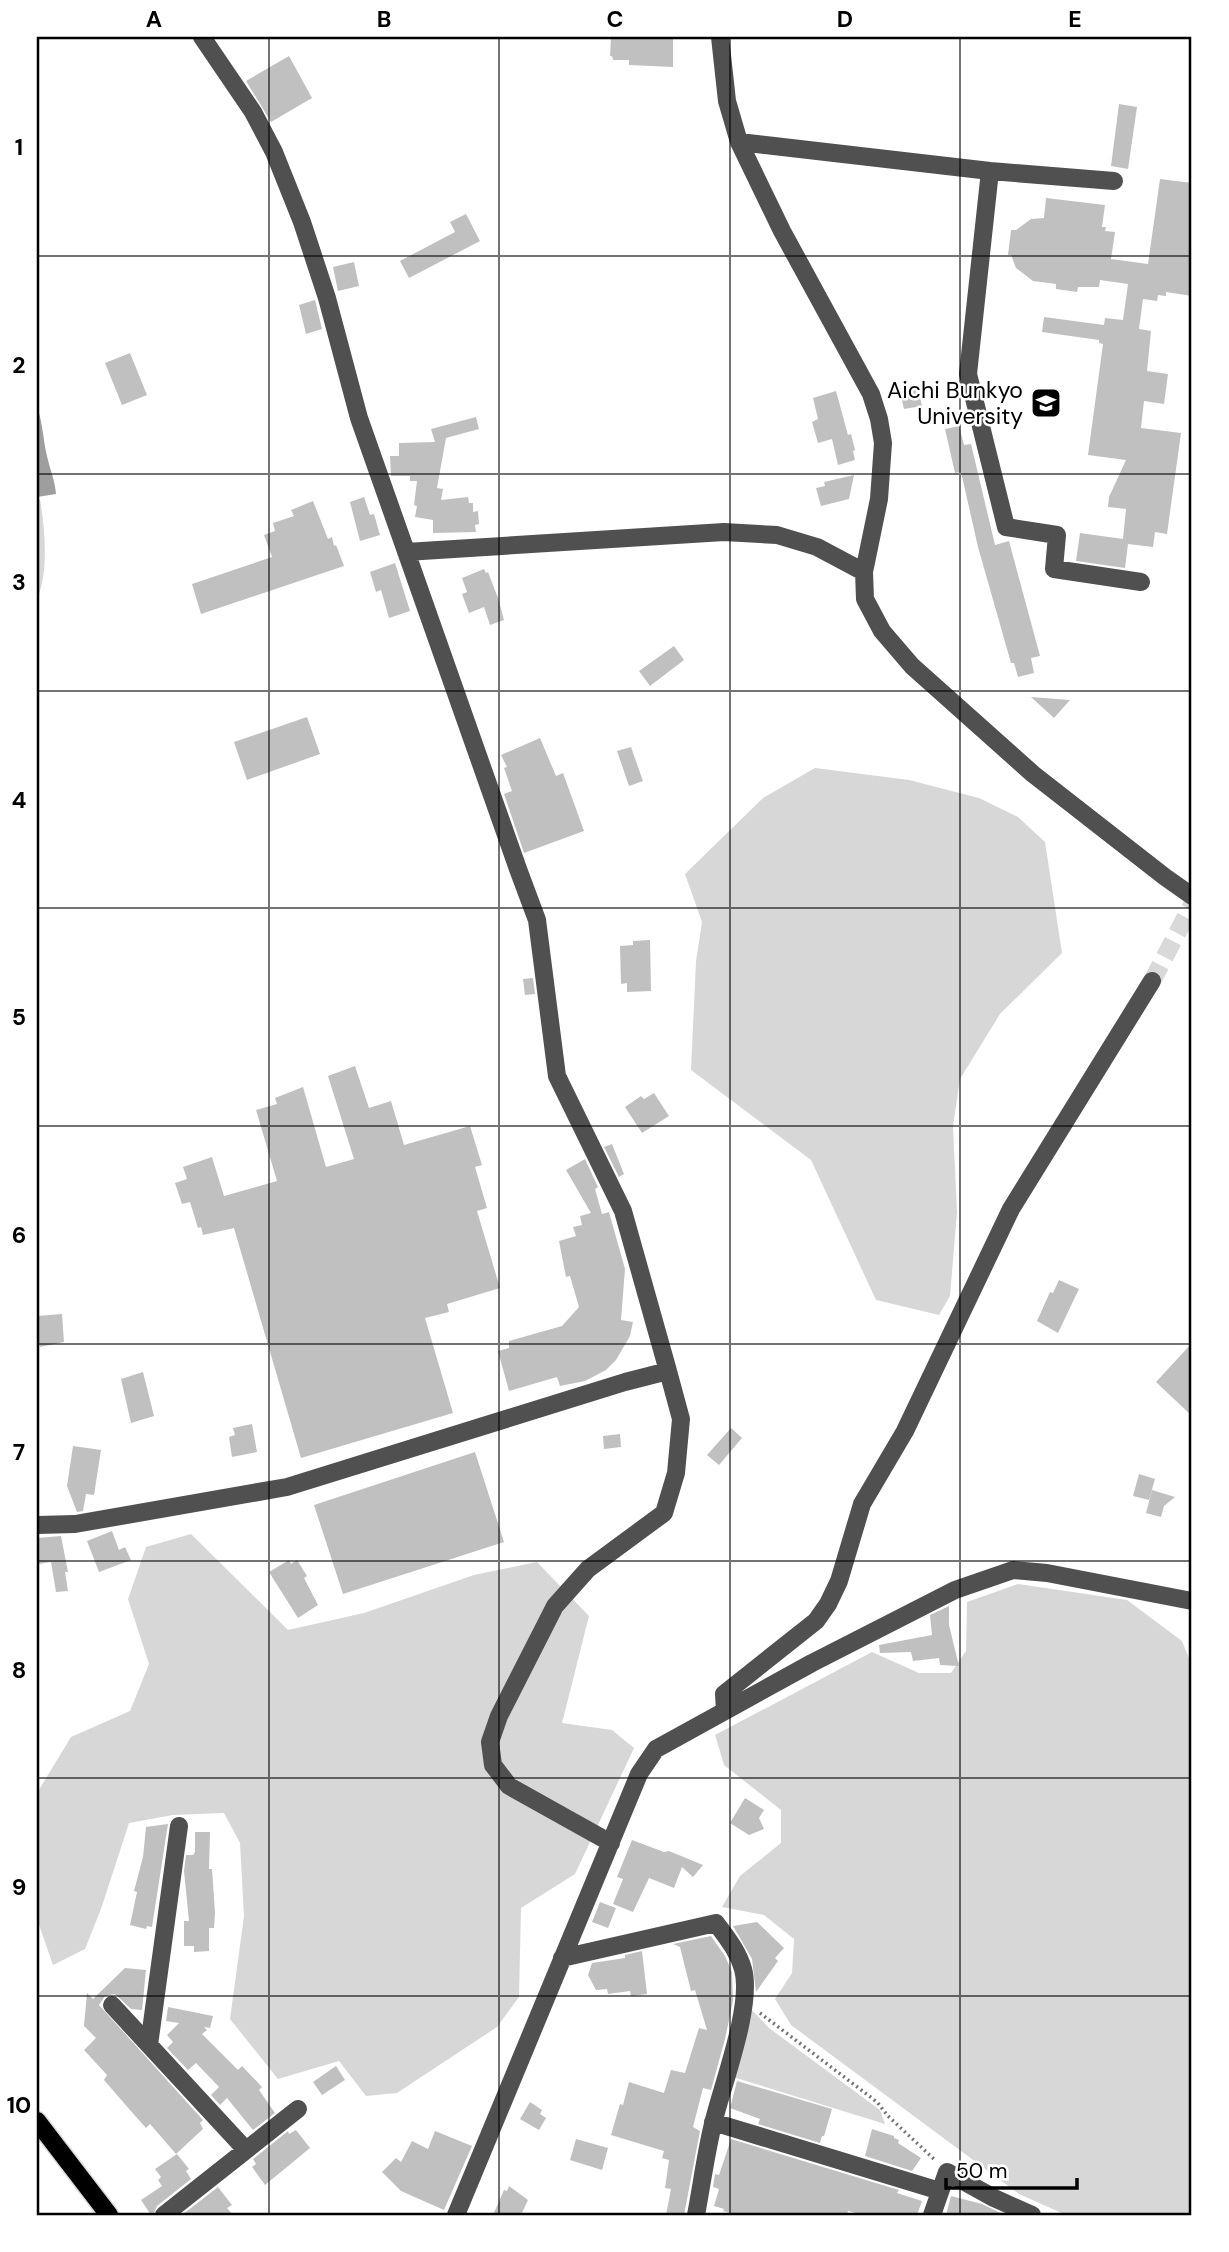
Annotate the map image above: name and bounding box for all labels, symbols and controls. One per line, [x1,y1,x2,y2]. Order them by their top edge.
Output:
text: A [146,4,162,34]
text: B [377,4,391,34]
text: C [607,4,623,34]
text: D [837,4,853,34]
text: E [1068,4,1082,34]
text: 1 [15,132,23,162]
text: 2 [12,350,26,380]
place label: Aichi Bunkyo University [887,375,1023,431]
school or university icon: Aichi Bunkyo University [1029,386,1063,420]
text: 3 [12,567,26,597]
text: 4 [12,785,27,815]
text: 5 [12,1002,26,1032]
text: 6 [12,1220,26,1250]
text: 7 [13,1437,25,1467]
text: 8 [12,1655,26,1685]
text: 9 [12,1872,26,1902]
text: 10 [7,2090,31,2120]
scale bar [946,2147,1077,2191]
text: 50 m [956,2157,1007,2185]

